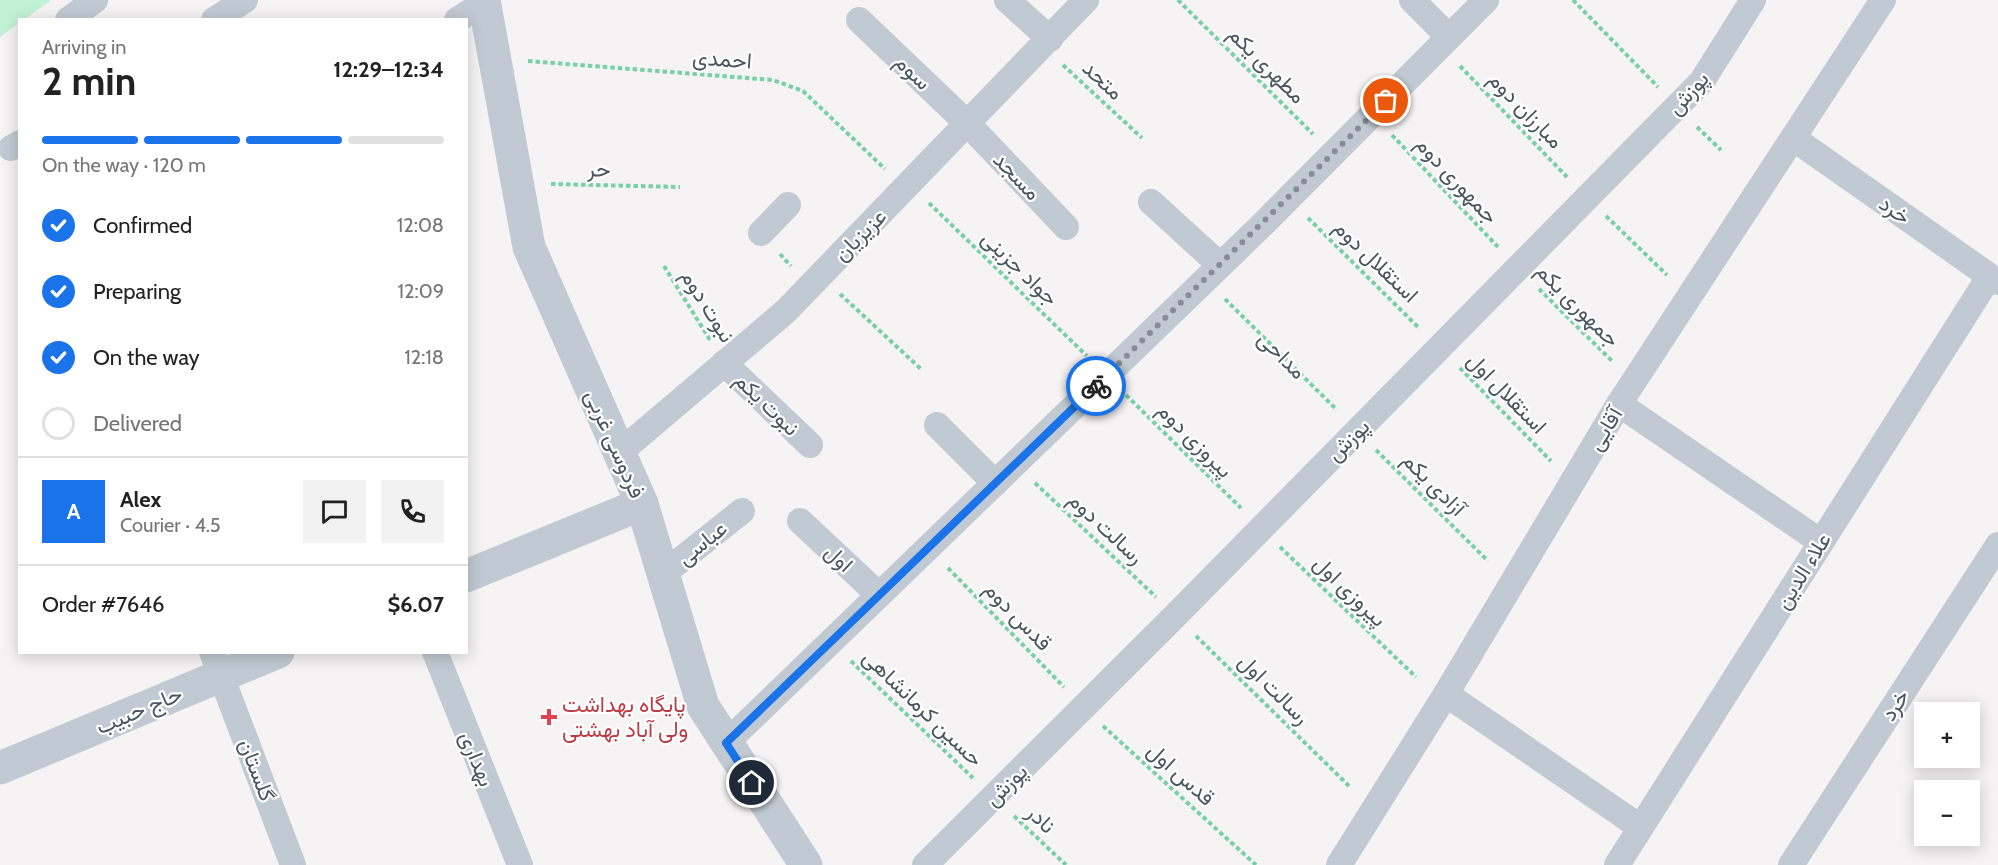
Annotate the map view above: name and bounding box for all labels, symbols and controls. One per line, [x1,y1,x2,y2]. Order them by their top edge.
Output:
street label: مطهری یکم [1222,21,1311,110]
text: Arriving in [42,35,126,59]
street label: احمدی [691,43,753,75]
street label: سوم [888,48,937,96]
street label: متحد [1077,54,1129,106]
text: 12:29–12:34 [333,56,444,83]
text: 2 min [42,57,136,105]
street label: مبارزان دوم [1482,66,1569,155]
street label: پوزش [1661,66,1715,121]
pin [1360,75,1411,126]
icon: bag [1369,84,1402,117]
street label: جمهوری دوم [1409,131,1504,230]
street label: مسجد [987,146,1047,206]
text: On the way · 120 m [42,153,206,177]
street label: حر [586,155,611,183]
street label: خرد [1874,190,1916,230]
street label: عزیزیان [828,203,892,267]
icon: check [42,209,75,242]
text: Confirmed [93,212,192,239]
text: 12:08 [397,213,444,237]
street label: استقلال دوم [1327,214,1424,309]
street label: جواد جزینی [976,225,1064,311]
street label: جمهوری یکم [1530,257,1626,353]
street label: نبوت دوم [674,264,741,348]
icon: check [42,275,75,308]
text: Preparing [93,278,181,305]
text: 12:09 [398,279,444,303]
street label: مداحی [1252,325,1312,385]
icon: check [42,341,75,374]
text: On the way [93,344,200,371]
text: 12:18 [404,345,444,369]
street label: استقلال اول [1461,347,1553,439]
courier [1066,356,1126,416]
street label: نبوت یکم [728,367,805,442]
icon: bike [1080,370,1113,403]
street label: فردوسی غربی [579,386,651,502]
street label: پیروزی دوم [1151,397,1238,484]
street label: آقایی [1582,401,1629,456]
text: Delivered [93,410,182,437]
street label: پوزش [1321,413,1376,468]
street label: آزادی یکم [1396,446,1473,524]
button: chat [303,480,366,543]
button: phone [381,480,444,543]
text: Alex [120,486,161,513]
street label: رسالت دوم [1062,486,1150,571]
text: A [67,498,80,525]
text: Courier · 4.5 [120,513,221,537]
street label: عباسی [672,515,732,571]
street label: علاء الدین [1769,528,1837,614]
street label: اول [819,538,859,578]
street label: پیروزی اول [1307,550,1392,633]
street label: قدس دوم [978,576,1058,657]
text: Order #7646 [42,591,165,618]
text: $6.07 [387,591,444,618]
street label: حسین کرمانشاهی [857,644,989,772]
street label: رسالت اول [1233,648,1315,730]
street label: حاج حبیب [92,680,187,741]
street label: خرد [1875,684,1915,726]
place label: پایگاه بهداشت ولی آباد بهشتی [562,691,688,743]
map controls [1914,702,1980,846]
button: + [1914,702,1980,768]
marker: پایگاه بهداشت ولی آباد بهشتی [540,708,558,726]
street label: بهداری [454,727,500,791]
street label: گلستان [233,735,281,805]
street label: قدس اول [1142,737,1220,811]
pin [726,757,777,808]
street label: پوزش [979,758,1034,813]
icon: home [735,766,768,799]
button: − [1914,780,1980,846]
street label: نادر [1020,798,1061,839]

